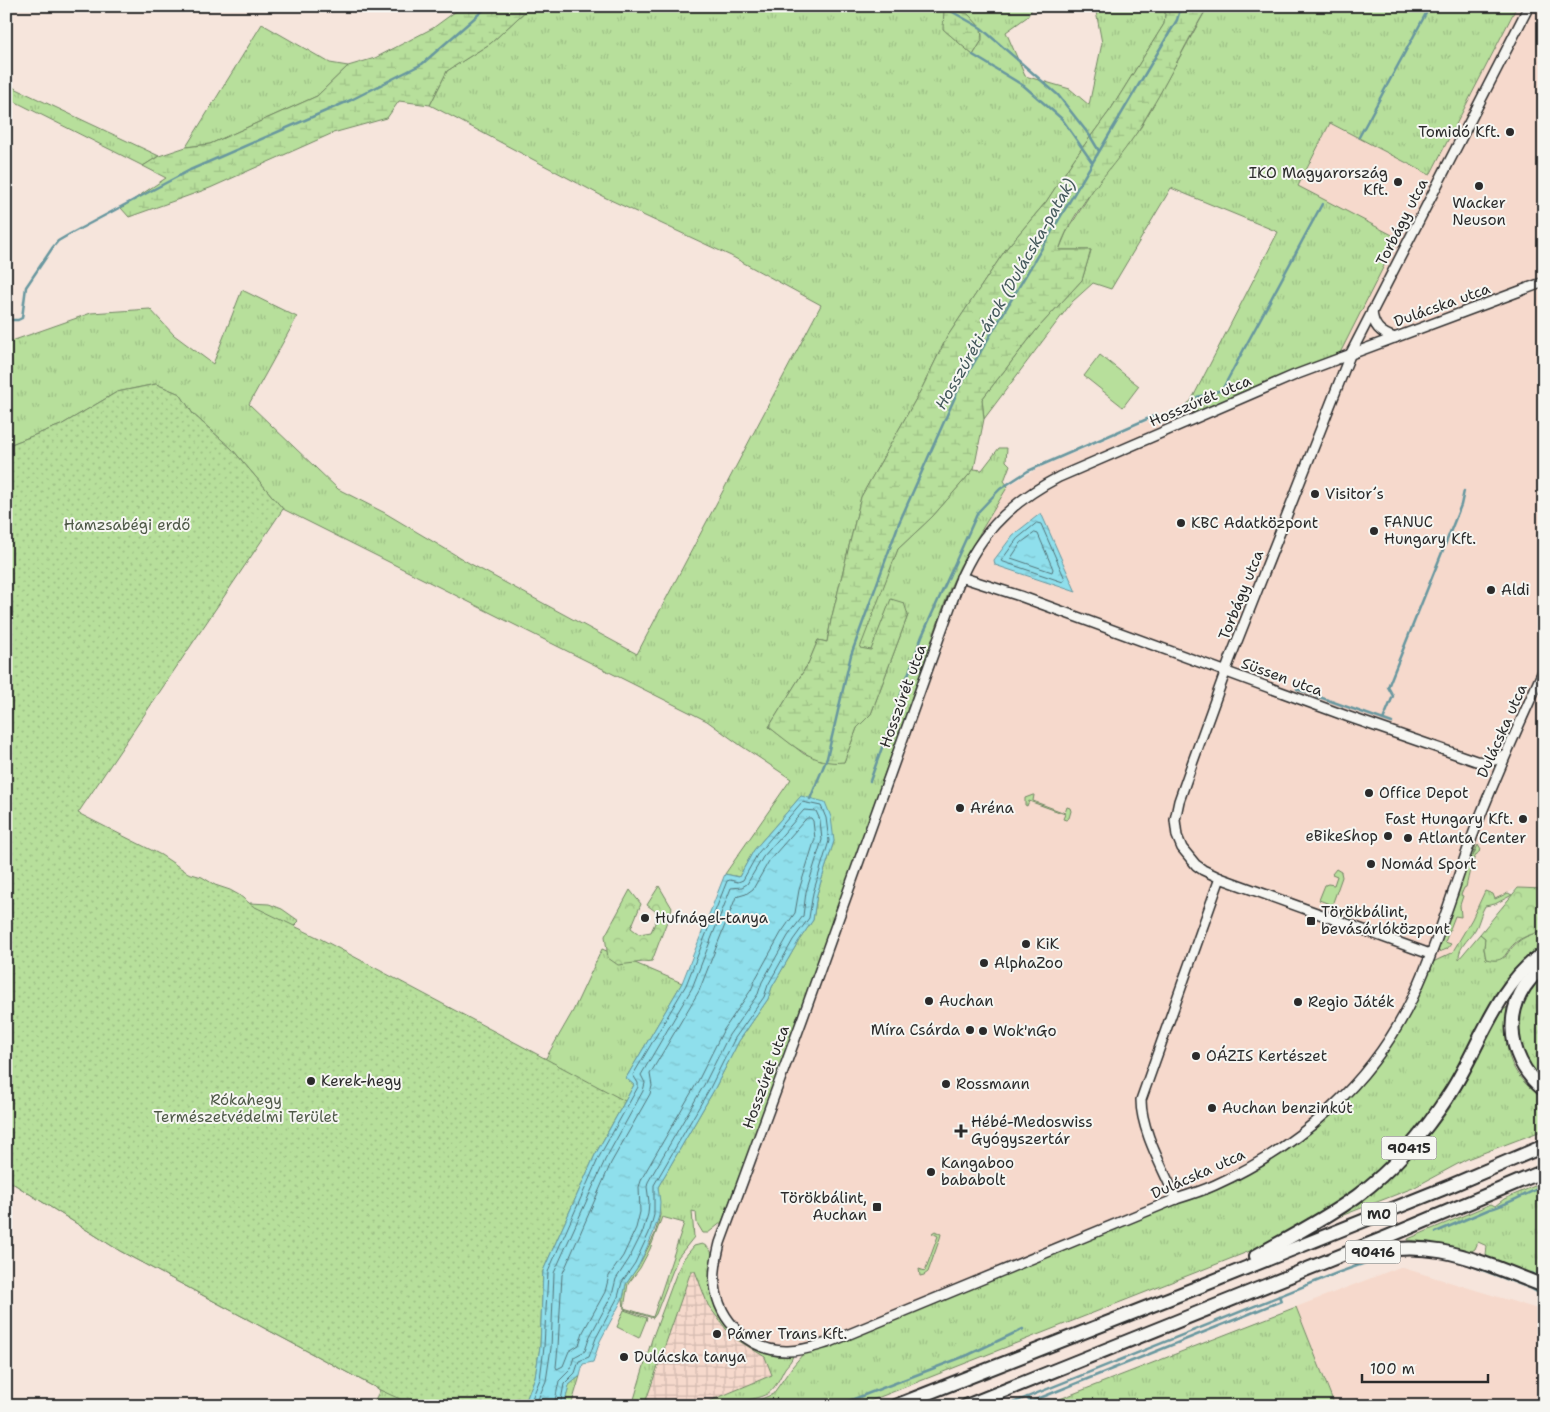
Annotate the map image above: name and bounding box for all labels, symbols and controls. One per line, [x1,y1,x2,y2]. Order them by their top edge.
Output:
place label: Tomidó Kft. [1418,122,1500,142]
marker: Tomidó Kft. [1504,126,1516,138]
place label: IKO Magyarország Kft. [1249,163,1388,200]
street label: Torbágy utca [1372,174,1433,269]
water label: Hosszúréti-árok (Dulácska-patak) [930,175,1080,413]
marker: IKO Magyarország Kft. [1392,176,1404,188]
marker: Wacker Neuson [1473,180,1485,192]
place label: Wacker Neuson [1452,193,1506,230]
street label: Dulácska utca [1391,278,1493,332]
street label: Hosszúrét utca [1146,370,1255,431]
place label: Visitor´s [1325,484,1384,504]
marker: Visitor´s [1309,488,1321,500]
place label: FANUC Hungary Kft. [1384,512,1476,549]
place label: KBC Adatközpont [1191,513,1318,533]
park label: Hamzsabégi erdő [64,515,190,535]
marker: KBC Adatközpont [1175,517,1187,529]
marker: FANUC Hungary Kft. [1368,525,1380,537]
street label: Torbágy utca [1214,547,1268,643]
place label: Aldi [1501,580,1530,600]
marker: Aldi [1485,584,1497,596]
street label: Hosszúrét utca [875,641,931,750]
street label: Süssen utca [1239,653,1326,701]
street label: Dulácska utca [1472,680,1532,781]
place label: Office Depot [1379,783,1468,803]
marker: Office Depot [1363,787,1375,799]
place label: Aréna [970,798,1014,818]
marker: Aréna [954,802,966,814]
place label: Fast Hungary Kft. [1385,809,1513,829]
marker: Fast Hungary Kft. [1517,813,1529,825]
place label: eBikeShop [1306,826,1378,846]
place label: Atlanta Center [1418,828,1526,848]
marker: eBikeShop [1382,830,1394,842]
marker: Atlanta Center [1402,832,1414,844]
place label: Nomád Sport [1381,854,1477,874]
marker: Nomád Sport [1365,858,1377,870]
place label: Törökbálint, bevásárlóközpont [1321,902,1450,939]
place label: Hufnágel-tanya [655,908,769,928]
marker: Hufnágel-tanya [639,912,651,924]
marker: Törökbálint, bevásárlóközpont [1305,915,1317,927]
place label: KiK [1036,934,1060,954]
marker: KiK [1020,938,1032,950]
place label: AlphaZoo [994,953,1063,973]
marker: AlphaZoo [978,957,990,969]
place label: Auchan [939,991,993,1011]
place label: Regio Játék [1308,992,1395,1012]
marker: Auchan [923,995,935,1007]
marker: Regio Játék [1292,996,1304,1008]
place label: Míra Csárda [871,1020,961,1040]
place label: Wok'nGo [993,1021,1056,1041]
street label: Hosszúrét utca [738,1022,794,1131]
marker: Míra Csárda [964,1024,976,1036]
marker: Wok'nGo [977,1025,989,1037]
place label: OÁZIS Kertészet [1206,1045,1327,1066]
marker: OÁZIS Kertészet [1190,1050,1202,1062]
place label: Kerek-hegy [321,1071,402,1091]
place label: Rossmann [956,1074,1030,1094]
marker: Kerek-hegy [305,1075,317,1087]
marker: Rossmann [940,1078,952,1090]
park label: Rókahegy Természetvédelmi Terület [154,1090,338,1127]
place label: Auchan benzinkút [1222,1098,1353,1118]
marker: Auchan benzinkút [1206,1102,1218,1114]
place label: Hébé-Medoswiss Gyógyszertár [971,1112,1093,1149]
marker: Hébé-Medoswiss Gyógyszertár [955,1125,967,1137]
road number: 90415 [1382,1136,1436,1160]
street label: Dulácska utca [1148,1144,1249,1204]
place label: Kangaboo bababolt [941,1153,1014,1190]
marker: Kangaboo bababolt [925,1166,937,1178]
place label: Törökbálint, Auchan [780,1188,867,1225]
marker: Törökbálint, Auchan [871,1201,883,1213]
road number: M0 [1362,1202,1396,1226]
road number: 90416 [1346,1240,1400,1264]
place label: Pámer Trans Kft. [727,1324,847,1344]
marker: Pámer Trans Kft. [711,1328,723,1340]
place label: Dulácska tanya [634,1347,747,1367]
marker: Dulácska tanya [618,1351,630,1363]
scale bar [1362,1352,1489,1384]
text: 100 m [1370,1359,1415,1379]

